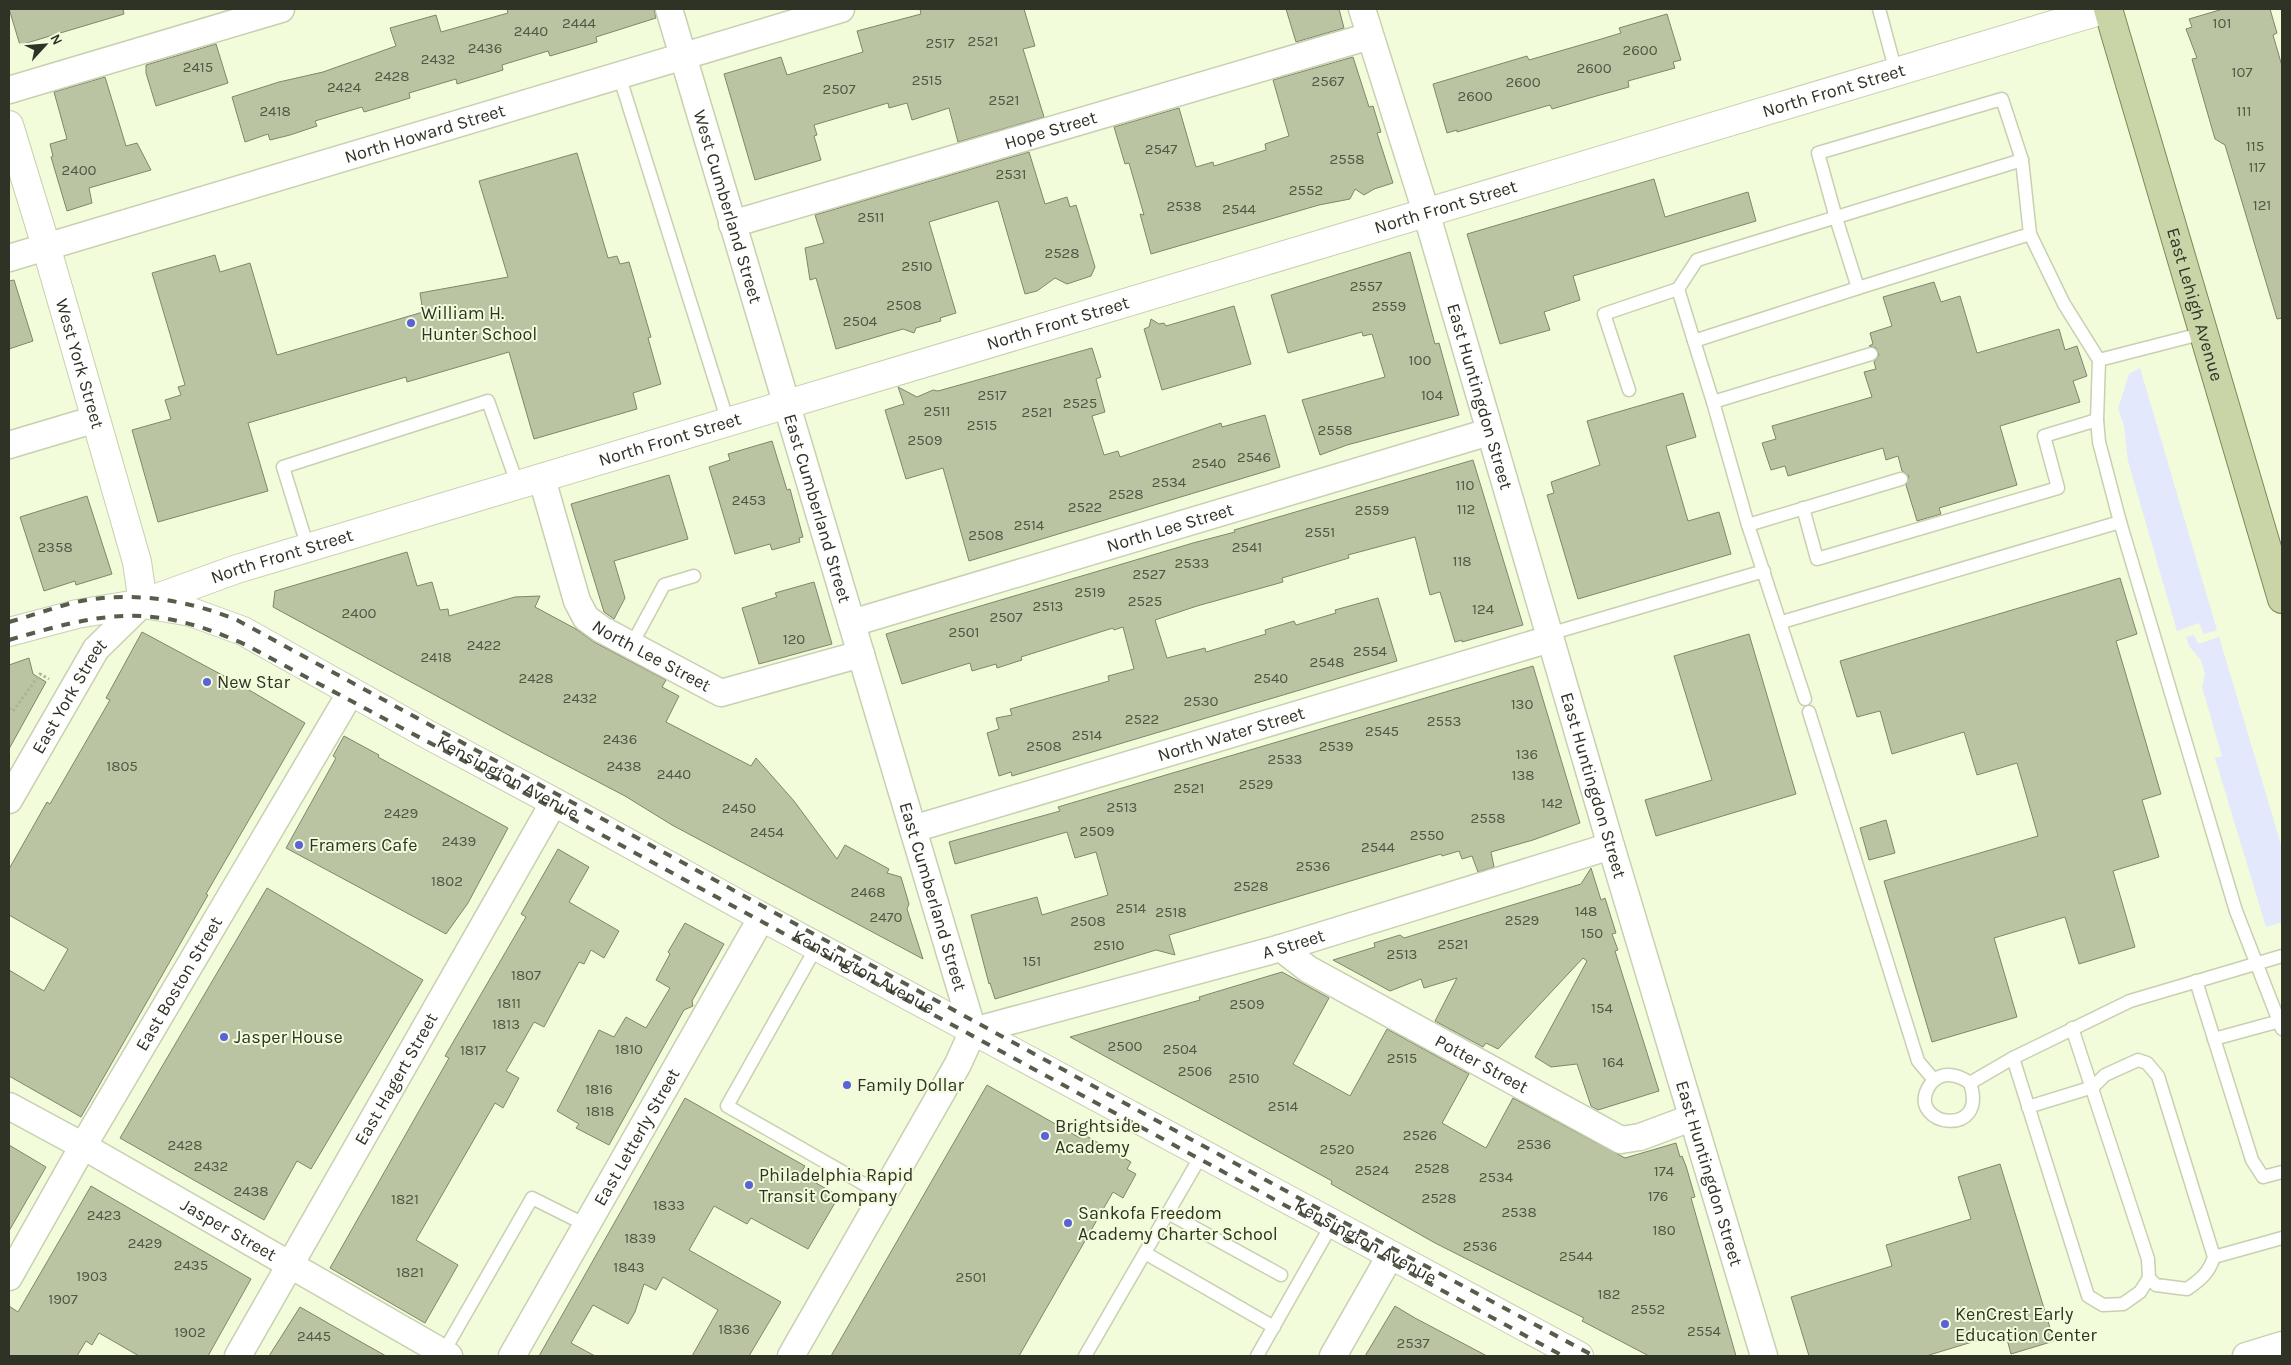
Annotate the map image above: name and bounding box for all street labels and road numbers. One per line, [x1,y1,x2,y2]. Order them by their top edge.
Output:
street label: North Front Street [1760,59,1908,122]
street label: North Howard Street [342,99,508,168]
street label: Hope Street [1002,106,1100,154]
street label: West Cumberland Street [689,107,767,306]
street label: North Front Street [1372,175,1520,239]
street label: East Lehigh Avenue [2162,225,2228,384]
street label: North Front Street [984,291,1132,355]
street label: West York Street [51,296,109,431]
street label: East Huntingdon Street [1442,301,1517,492]
street label: North Front Street [596,408,744,471]
street label: East Cumberland Street [779,411,856,606]
street label: North Lee Street [1104,498,1236,557]
street label: North Front Street [208,524,356,589]
street label: North Lee Street [588,615,715,697]
street label: East York Street [27,634,111,758]
street label: East Huntingdon Street [1556,690,1631,881]
street label: North Water Street [1155,702,1308,766]
street label: Kensington Avenue [433,731,583,825]
street label: East Cumberland Street [895,799,972,994]
street label: East Boston Street [131,912,227,1055]
street label: A Street [1260,924,1328,964]
street label: Kensington Avenue [789,925,938,1019]
street label: East Hagert Street [350,1009,443,1149]
street label: Potter Street [1431,1030,1532,1098]
street label: East Letterly Street [589,1064,685,1210]
street label: East Huntingdon Street [1671,1078,1747,1269]
street label: Jasper Street [177,1193,281,1266]
street label: Kensington Avenue [1291,1194,1441,1288]

